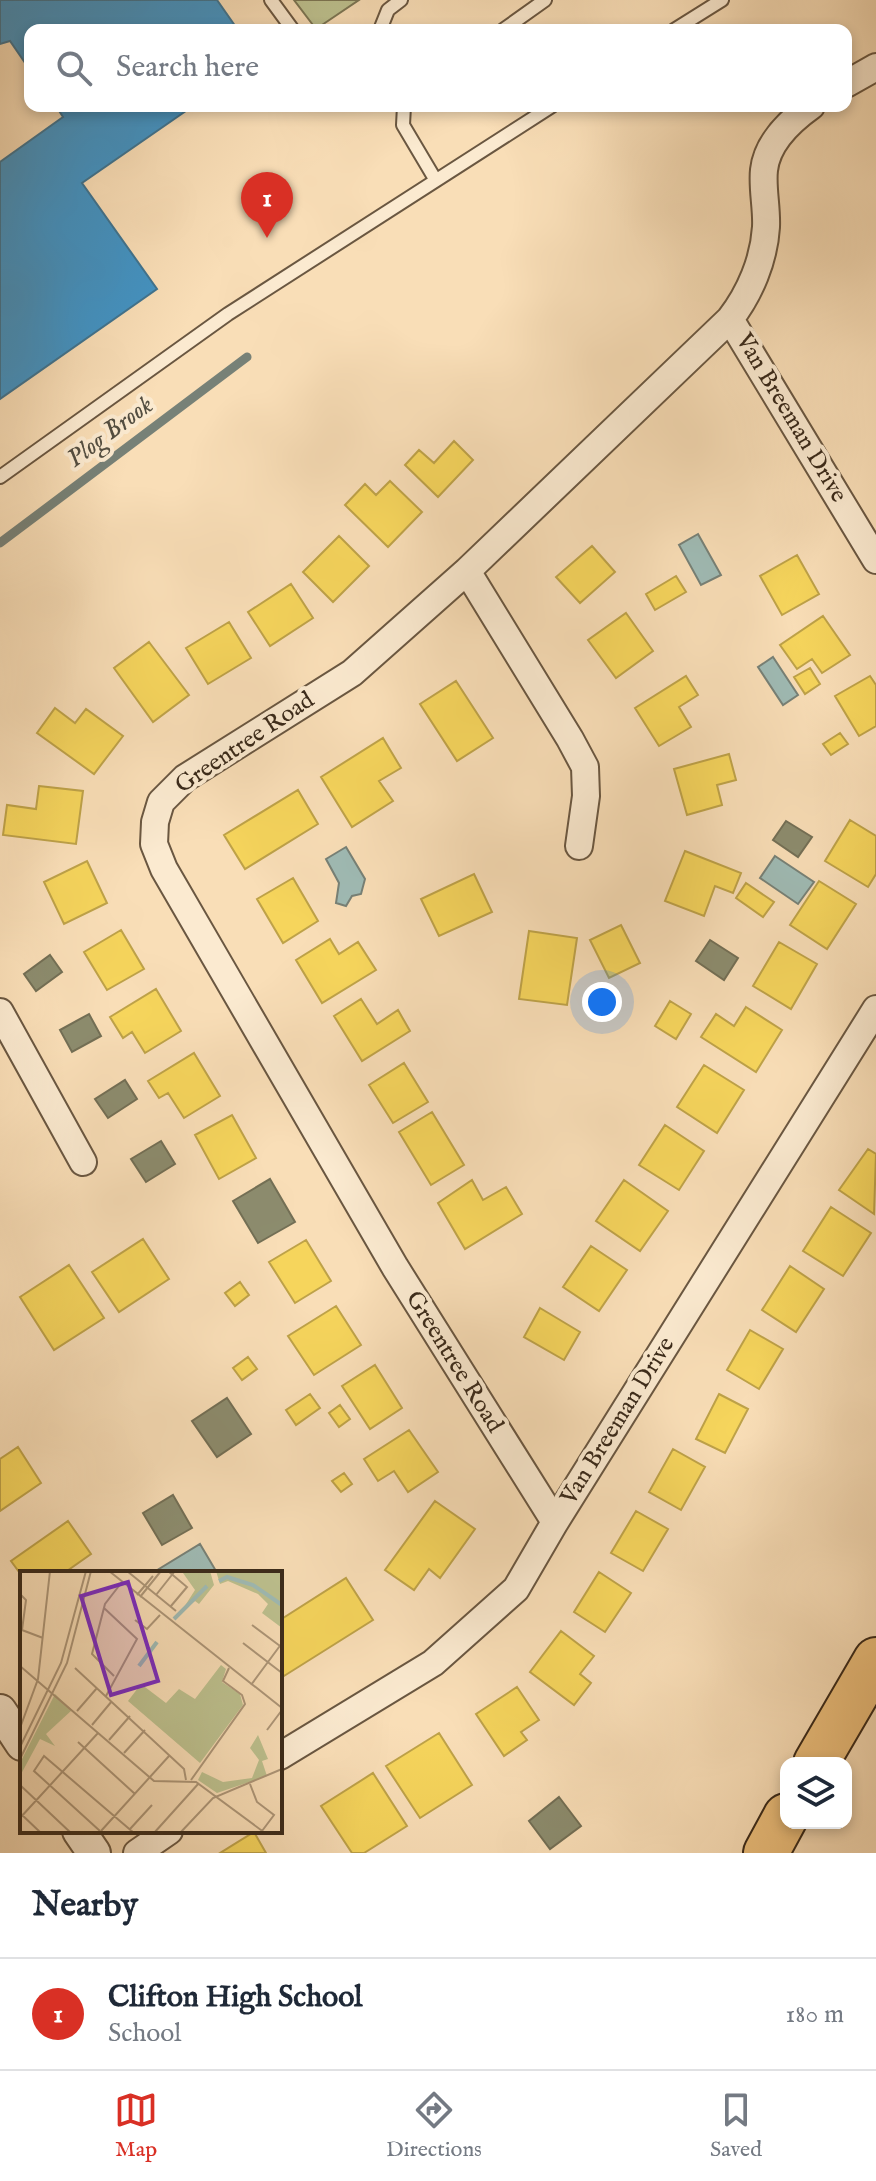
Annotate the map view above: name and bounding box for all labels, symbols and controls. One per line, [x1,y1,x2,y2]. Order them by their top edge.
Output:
search box [24,24,852,112]
icon: search [52,46,96,90]
text: Search here [116,49,259,87]
pin: 1 [241,172,293,238]
street label: Van Breeman Drive [728,327,854,508]
water label: Plog Brook [60,388,161,476]
street label: Greentree Road [170,685,321,801]
your location [582,982,622,1022]
street label: Greentree Road [398,1285,510,1439]
street label: Van Breeman Drive [553,1331,682,1512]
inset map [20,1571,282,1833]
map controls [780,1757,852,1829]
button: layers [780,1757,852,1829]
text: Nearby [32,1884,138,1927]
text: Clifton High School [108,1979,363,2017]
text: 1 [53,1998,63,2031]
text: 180 m [786,1998,844,2031]
text: School [108,2017,181,2050]
tab: Map [114,2088,158,2164]
tab: Directions [386,2088,482,2164]
tab: Saved [710,2088,762,2164]

